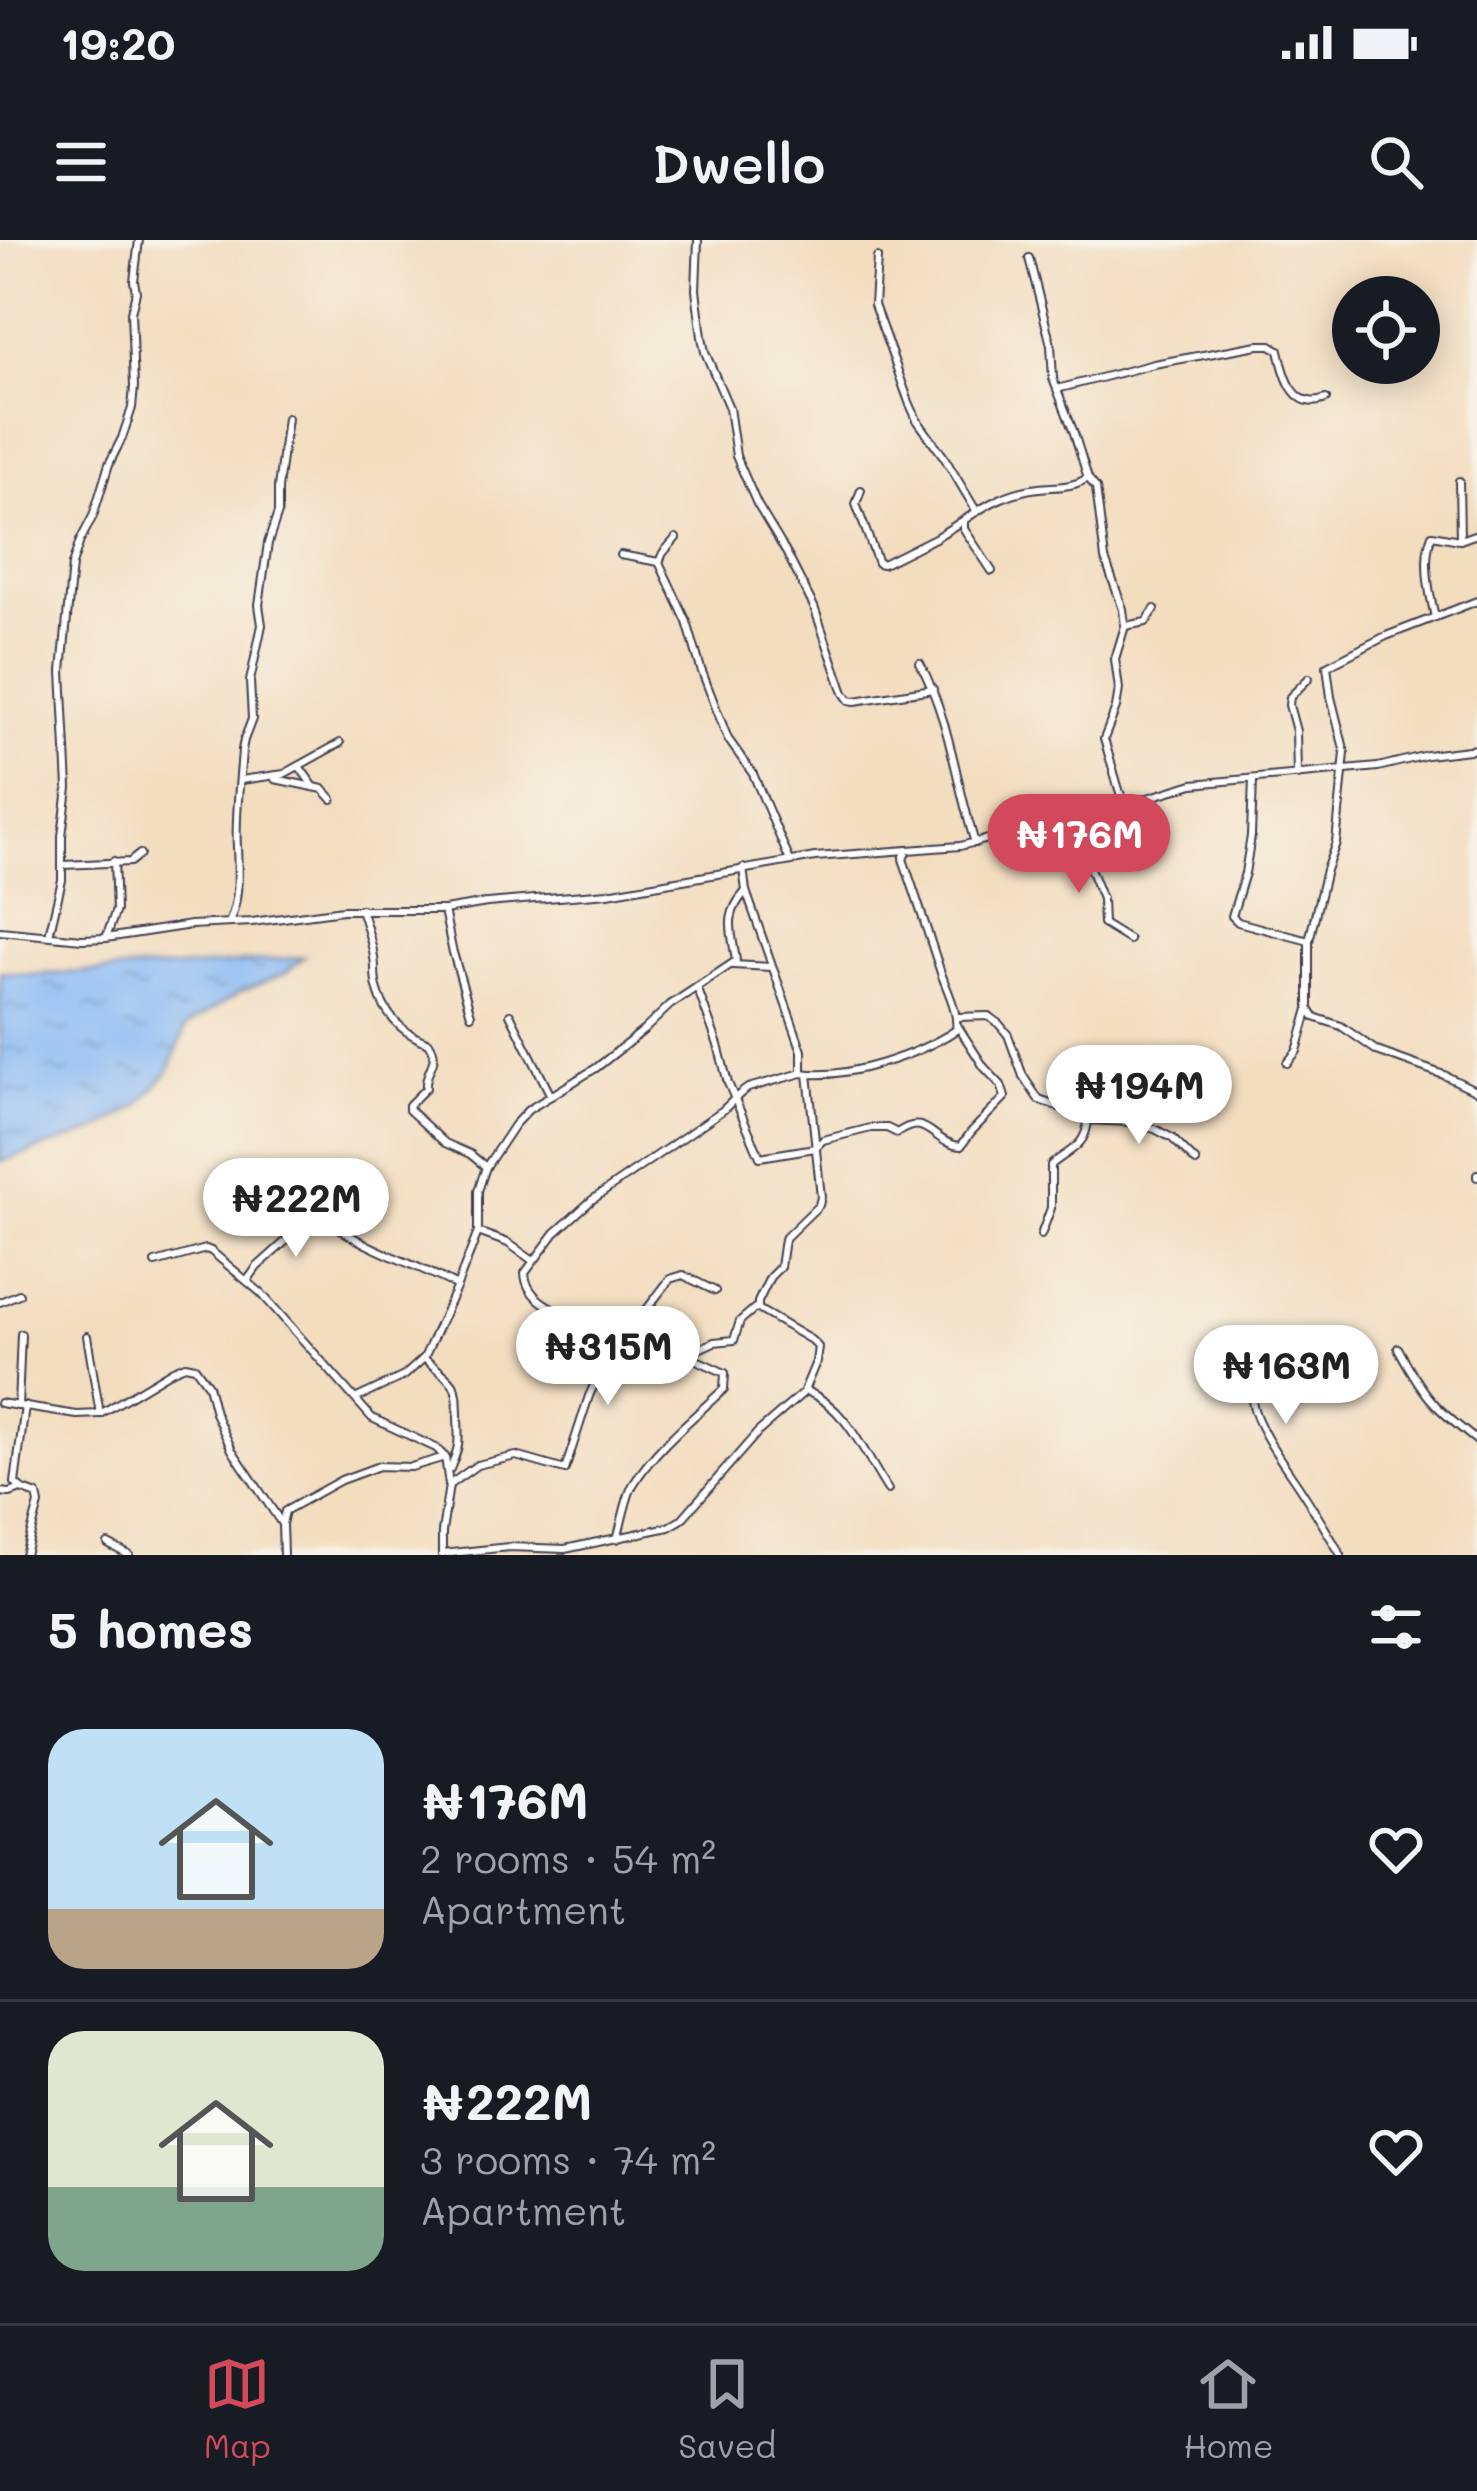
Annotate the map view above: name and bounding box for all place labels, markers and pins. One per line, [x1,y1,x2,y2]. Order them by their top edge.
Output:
pin: ₦176M [995,794,1163,896]
pin: ₦194M [1055,1045,1223,1147]
pin: ₦222M [212,1158,380,1260]
pin: ₦315M [524,1306,692,1408]
pin: ₦163M [1202,1325,1370,1427]

